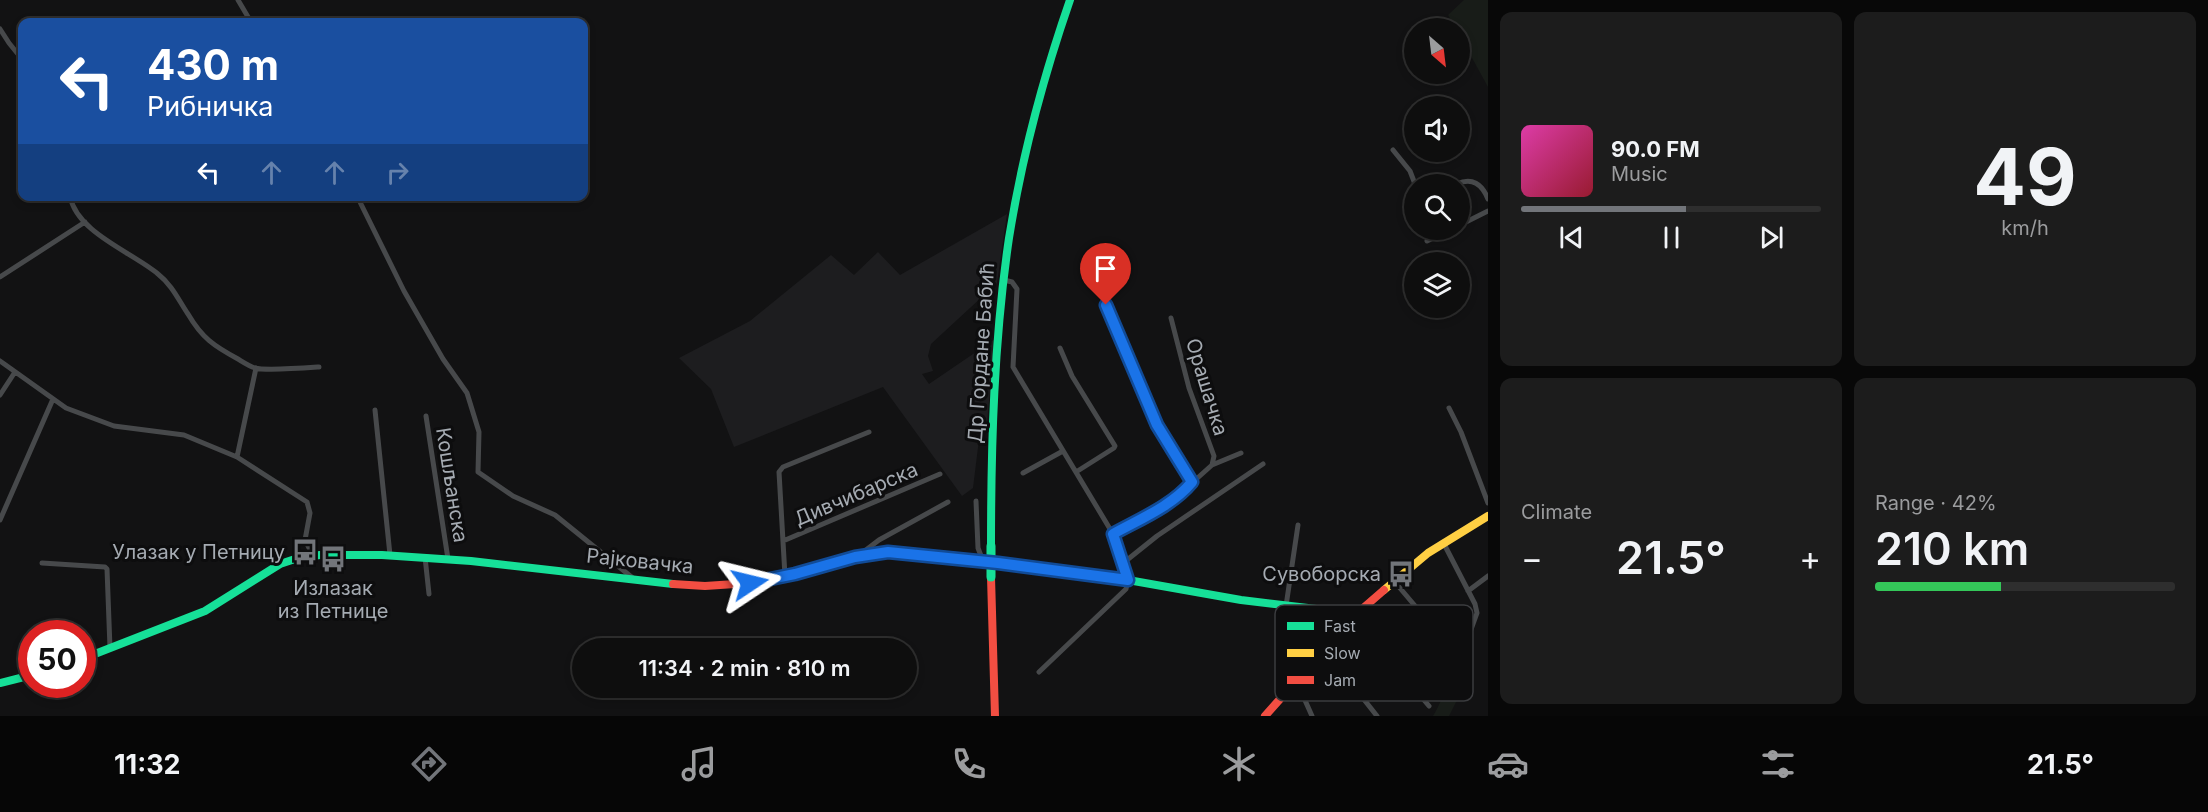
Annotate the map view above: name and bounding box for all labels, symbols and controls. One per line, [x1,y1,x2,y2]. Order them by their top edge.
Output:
north arrow [1404,18,1470,84]
map controls [1404,18,1470,318]
text: 430 m [147,39,279,90]
icon: left [48,42,126,120]
text: Рибничка [147,90,274,123]
button: sound [1404,96,1470,162]
text: 49 [1973,129,2077,224]
text: 90.0 FM [1611,136,1700,162]
icon: left [192,156,225,189]
icon: ahead [255,156,288,189]
icon: ahead [318,156,351,189]
icon: right [381,156,414,189]
text: Music [1611,162,1668,186]
button: search [1404,174,1470,240]
text: km/h [2001,216,2049,240]
icon: previous [1555,221,1588,254]
icon: pause [1655,221,1688,254]
icon: next [1755,221,1788,254]
pin [1080,243,1131,305]
icon: arrive [1089,252,1122,285]
button: layers [1404,252,1470,318]
street label: Др Гордане Бабић [963,262,999,444]
street label: Орашачка [1181,336,1233,438]
street label: Кошљанска [431,426,473,544]
street label: Дивчибарска [791,457,921,531]
text: Range · 42% [1875,491,1997,515]
text: Climate [1521,500,1592,524]
text: 210 km [1875,521,2029,576]
text: 21.5° [1616,530,1726,585]
bus stop icon: Улазак у Петницу [290,537,320,567]
text: − [1521,538,1543,578]
text: + [1799,538,1821,578]
place label: Улазак у Петницу [112,540,285,564]
street label: Рајковачка [585,543,695,579]
bus stop icon: Излазак из Петнице [318,544,348,574]
position arrow [718,551,782,615]
bus stop icon: Сувоборска [1386,559,1416,589]
place label: Сувоборска [1262,562,1381,586]
place label: Излазак из Петнице [278,576,388,623]
legend [1275,605,1473,701]
text: Fast [1324,616,1356,636]
speed limit sign: 50 [18,620,96,698]
text: Slow [1324,643,1361,663]
text: 11:34 · 2 min · 810 m [639,655,851,681]
text: Jam [1324,670,1356,690]
icon: directions [408,743,450,785]
icon: music [678,743,720,785]
icon: phone [948,743,990,785]
icon: climate [1218,743,1260,785]
icon: car [1487,743,1529,785]
icon: filters [1757,743,1799,785]
text: 11:32 [114,748,181,781]
text: 21.5° [2027,748,2094,781]

